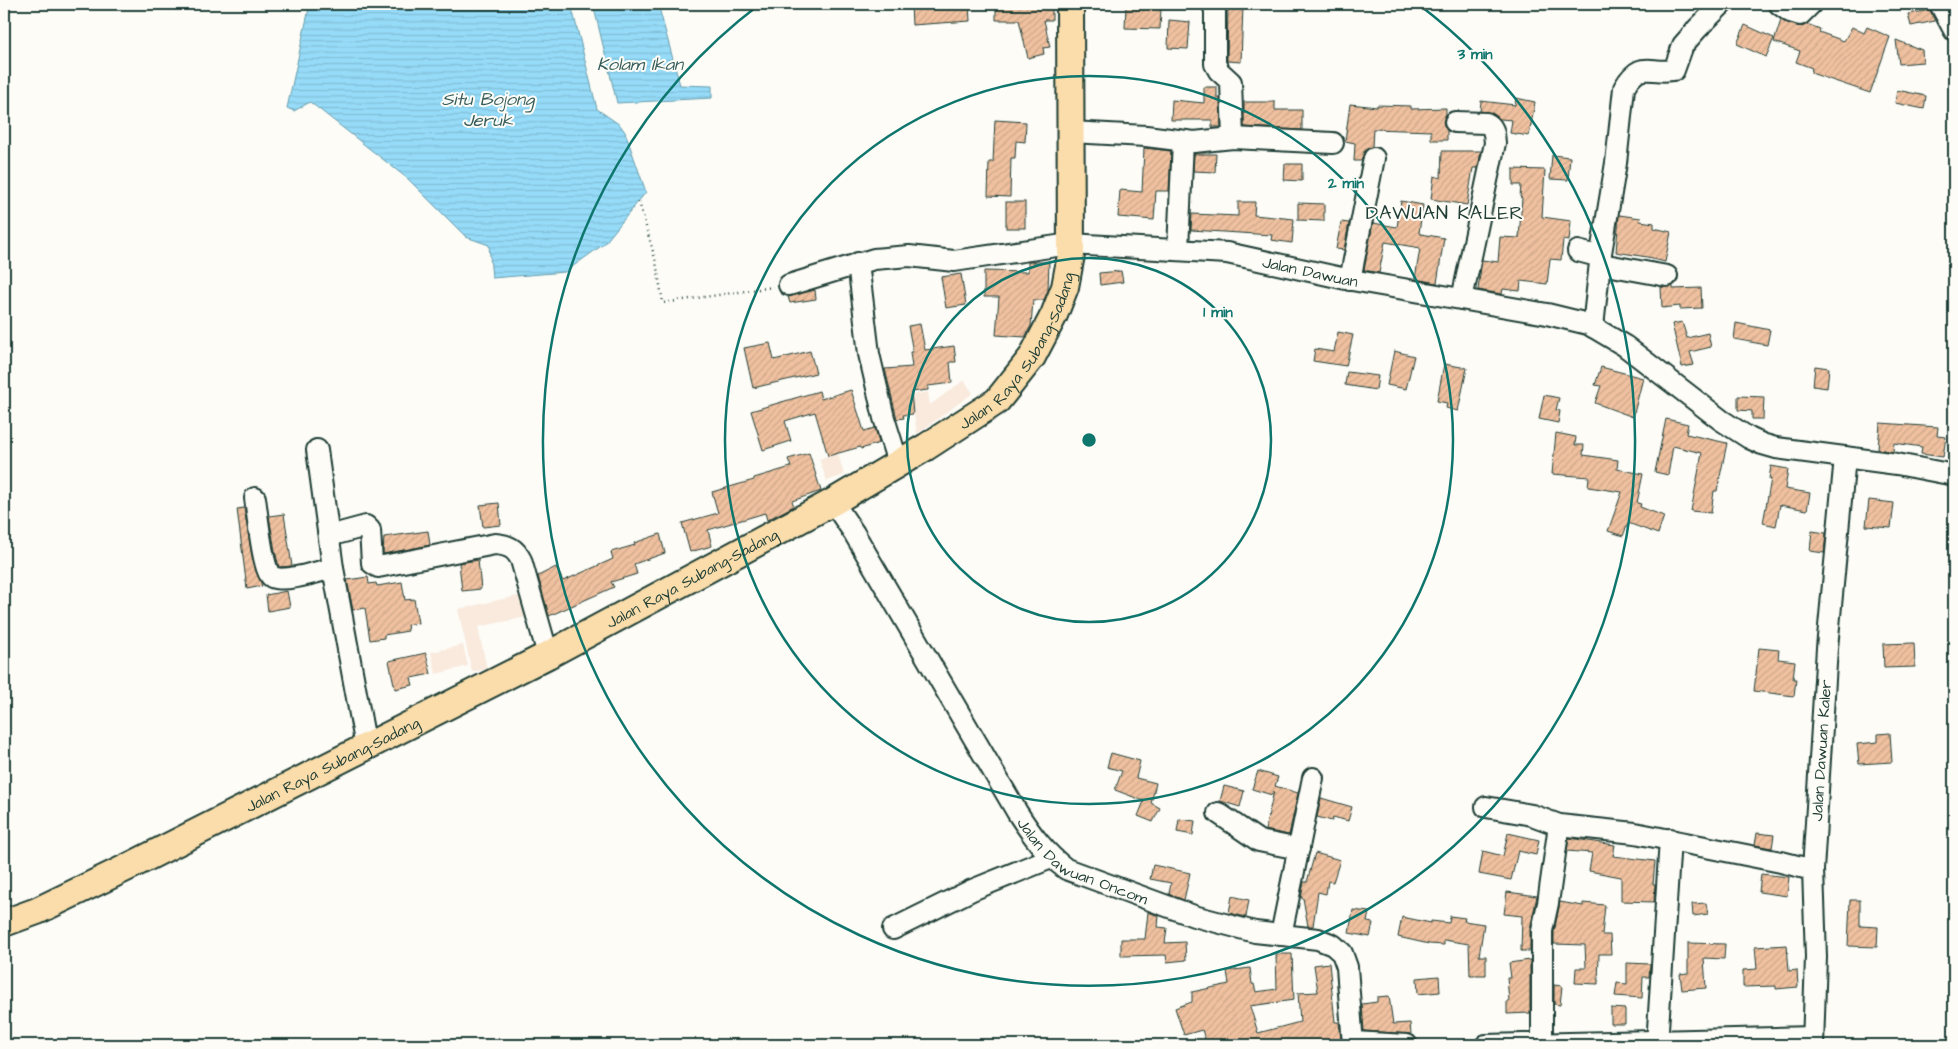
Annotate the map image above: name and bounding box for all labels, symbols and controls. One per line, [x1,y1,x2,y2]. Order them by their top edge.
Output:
text: 3 min [1456,44,1493,65]
water label: Kolam Ikan [597,52,685,77]
water label: Situ Bojong Jeruk [442,87,536,133]
text: 2 min [1327,173,1365,194]
district label: DAWUAN KALER [1366,200,1524,227]
street label: Jalan Dawuan [1260,251,1360,293]
street label: Jalan Raya Subang-Sadang [955,271,1080,435]
text: 1 min [1203,302,1233,323]
centre of rings [1080,431,1098,449]
street label: Jalan Raya Subang-Sadang [602,523,783,634]
street label: Jalan Dawuan Kaler [1806,679,1837,822]
street label: Jalan Raya Subang-Sadang [242,712,424,818]
street label: Jalan Dawuan Oncom [1012,814,1152,910]

